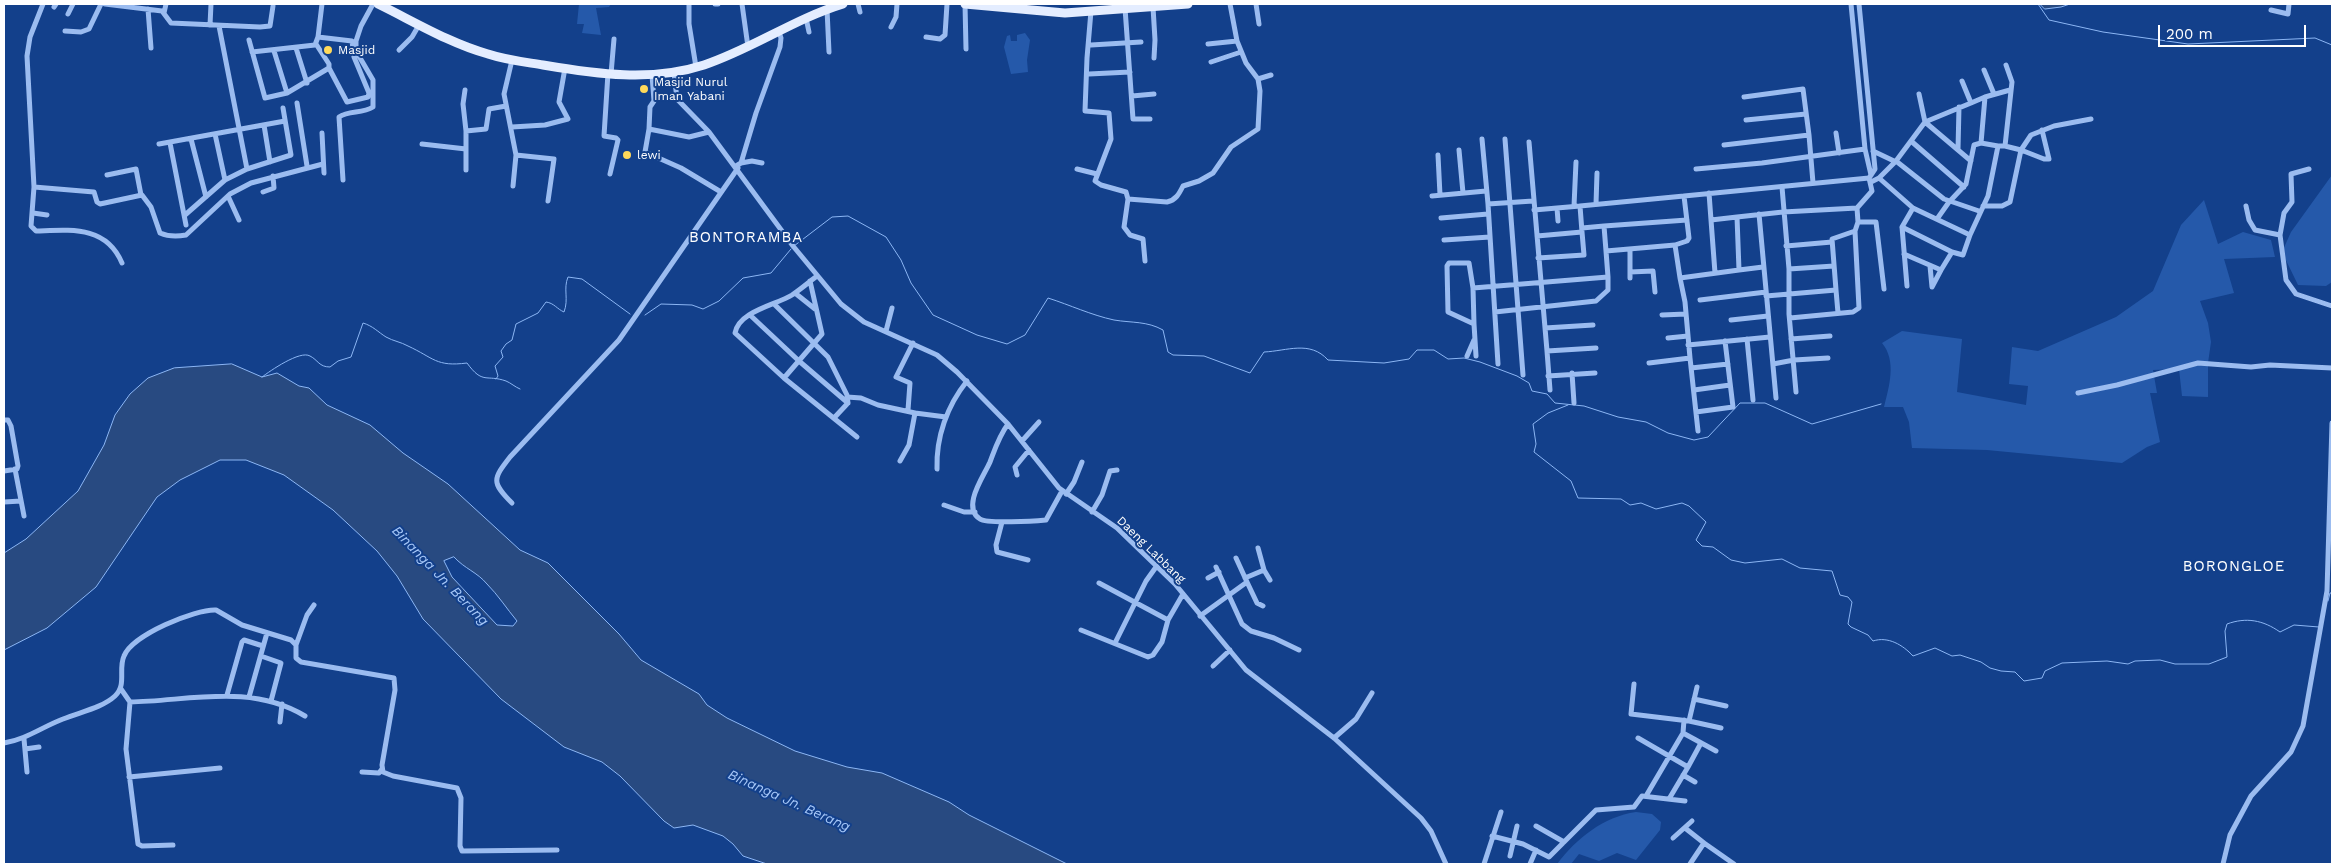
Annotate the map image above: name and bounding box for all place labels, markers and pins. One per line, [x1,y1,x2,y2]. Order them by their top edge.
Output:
place label: Masjid [338,43,375,57]
marker: Masjid [322,44,334,56]
place label: Masjid Nurul Iman Yabani [654,75,727,103]
marker: Masjid Nurul Iman Yabani [638,83,650,95]
place label: lewi [637,148,661,162]
marker: lewi [621,149,633,161]

